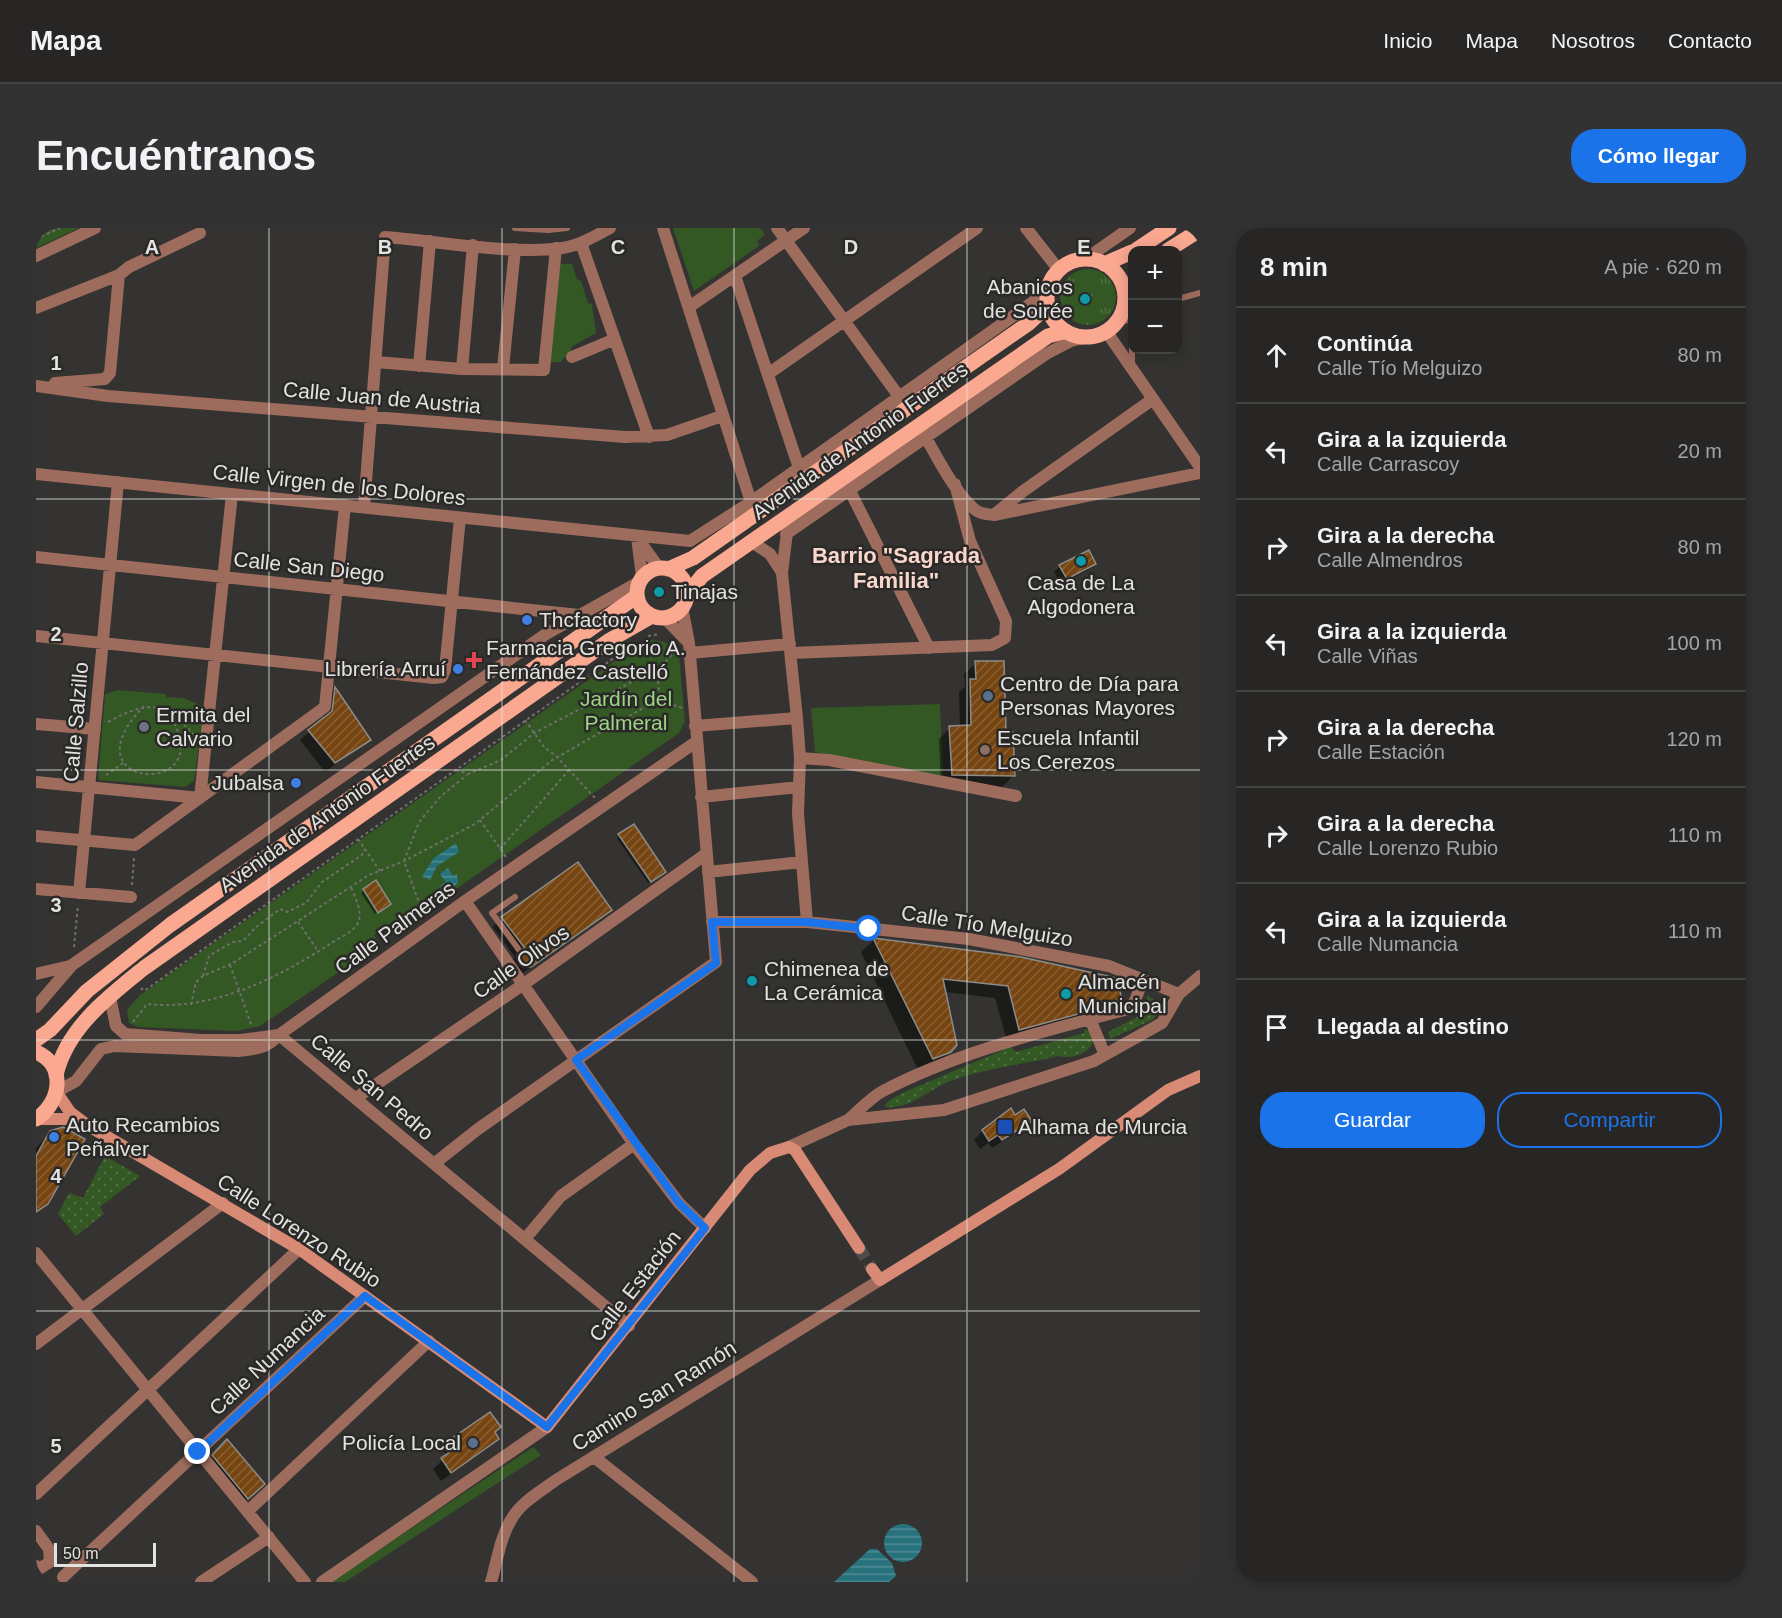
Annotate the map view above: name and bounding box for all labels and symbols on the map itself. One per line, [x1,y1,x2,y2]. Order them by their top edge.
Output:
text: A [145,236,159,258]
text: B [378,236,392,258]
text: C [611,236,625,258]
text: D [844,236,858,258]
text: E [1077,236,1091,258]
place label: Abanicos de Soirée [983,275,1073,322]
marker: Abanicos de Soirée [1078,292,1092,306]
text: 1 [50,352,62,374]
street label: Avenida de Antonio Fuertes [748,357,972,524]
street label: Calle Juan de Austria [282,377,482,418]
street label: Calle Virgen de los Dolores [211,460,467,509]
district label: Barrio "Sagrada Familia" [812,543,981,593]
street label: Calle San Diego [232,547,386,586]
marker: Casa de La Algodonera [1074,554,1088,568]
place label: Casa de La Algodonera [1027,571,1135,618]
place label: Tinajas [671,580,738,603]
marker: Tinajas [652,585,666,599]
place label: Thcfactory [539,608,638,631]
marker: Thcfactory [520,613,534,627]
text: 2 [50,623,62,645]
place label: Farmacia Gregorio A. Fernández Castelló [486,636,686,683]
marker: Farmacia Gregorio A. Fernández Castelló [467,653,481,667]
place label: Librería Arruí [325,657,446,680]
street label: Calle Salzillo [59,661,92,783]
marker: Librería Arruí [451,662,465,676]
place label: Centro de Día para Personas Mayores [1000,672,1179,719]
park label: Jardín del Palmeral [580,687,672,734]
marker: Centro de Día para Personas Mayores [981,689,995,703]
place label: Ermita del Calvario [156,703,251,750]
marker: Ermita del Calvario [137,720,151,734]
place label: Escuela Infantil Los Cerezos [997,726,1139,773]
street label: Avenida de Antonio Fuertes [215,730,439,897]
marker: Escuela Infantil Los Cerezos [978,743,992,757]
place label: Jubalsa [212,771,284,794]
marker: Jubalsa [289,776,303,790]
street label: Calle Palmeras [330,876,459,979]
text: 3 [50,894,62,916]
street label: Calle Tío Melguizo [900,901,1075,950]
route start [855,915,881,941]
street label: Calle Olivos [468,920,573,1003]
place label: Chimenea de La Cerámica [764,957,889,1004]
place label: Almacén Municipal [1078,970,1167,1017]
marker: Chimenea de La Cerámica [745,974,759,988]
marker: Almacén Municipal [1059,987,1073,1001]
street label: Calle San Pedro [306,1029,438,1145]
place label: Auto Recambios Peñalver [66,1113,220,1160]
place label: Alhama de Murcia [1018,1115,1188,1138]
marker: Alhama de Murcia [996,1118,1014,1136]
marker: Auto Recambios Peñalver [47,1130,61,1144]
text: 4 [50,1165,62,1187]
street label: Calle Lorenzo Rubio [213,1169,385,1292]
street label: Calle Estación [584,1226,685,1346]
street label: Calle Numancia [205,1301,329,1420]
street label: Camino San Ramón [567,1336,740,1455]
place label: Policía Local [342,1431,461,1454]
text: 5 [50,1435,62,1457]
marker: Policía Local [466,1436,480,1450]
route end [184,1438,210,1464]
scale bar [54,1540,156,1568]

